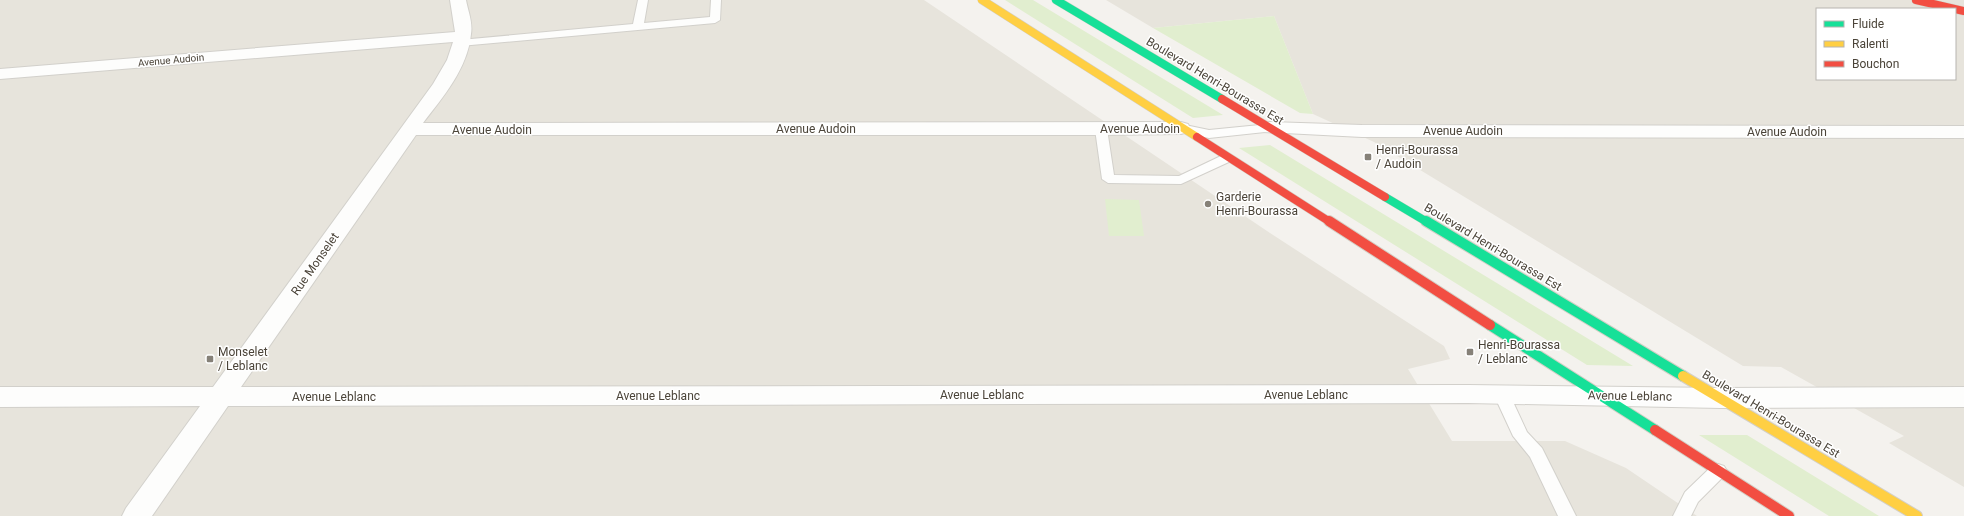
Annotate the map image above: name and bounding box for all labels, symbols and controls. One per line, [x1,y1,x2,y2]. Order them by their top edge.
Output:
legend [1816,8,1956,80]
text: Fluide [1852,17,1884,31]
street label: Boulevard Henri-Bourassa Est [1144,34,1286,128]
text: Ralenti [1852,37,1889,51]
street label: Avenue Audoin [137,52,205,68]
text: Bouchon [1852,57,1899,71]
street label: Avenue Audoin [776,122,856,136]
street label: Avenue Audoin [1100,122,1180,136]
street label: Avenue Audoin [452,123,532,137]
street label: Avenue Audoin [1423,124,1503,138]
street label: Avenue Audoin [1747,125,1827,139]
place label: Henri-Bourassa / Audoin [1376,143,1458,171]
marker: Henri-Bourassa / Audoin [1363,152,1373,162]
place label: Garderie Henri-Bourassa [1216,190,1298,218]
marker: Garderie Henri-Bourassa [1203,199,1213,209]
street label: Boulevard Henri-Bourassa Est [1422,200,1564,294]
street label: Rue Monselet [288,230,342,298]
place label: Henri-Bourassa / Leblanc [1478,338,1560,366]
place label: Monselet / Leblanc [218,345,268,373]
marker: Henri-Bourassa / Leblanc [1465,347,1475,357]
marker: Monselet / Leblanc [205,354,215,364]
street label: Boulevard Henri-Bourassa Est [1700,367,1842,461]
street label: Avenue Leblanc [940,388,1024,402]
street label: Avenue Leblanc [1264,388,1348,402]
street label: Avenue Leblanc [1588,388,1672,404]
street label: Avenue Leblanc [616,389,700,403]
street label: Avenue Leblanc [292,390,376,404]

